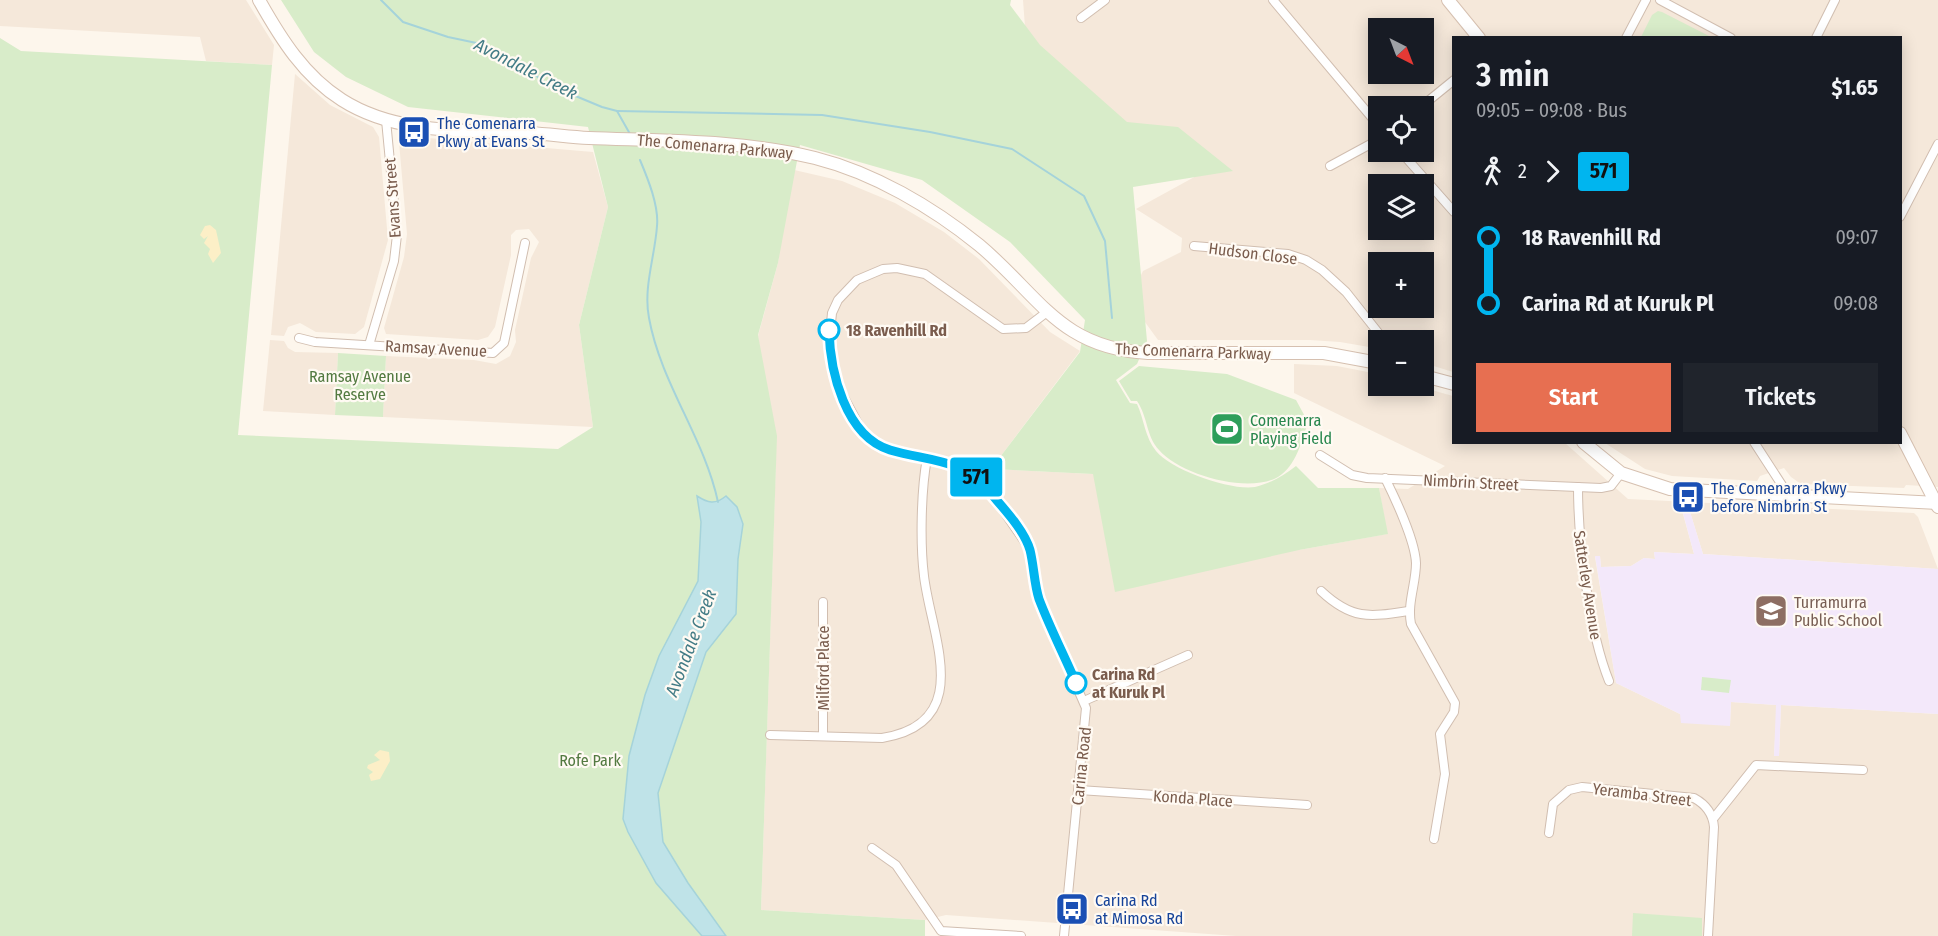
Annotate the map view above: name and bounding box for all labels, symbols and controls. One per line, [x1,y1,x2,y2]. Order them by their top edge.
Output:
north arrow [1368,18,1434,84]
map controls [1368,18,1434,396]
water label: Avondale Creek [470,33,581,104]
text: 3 min [1476,55,1550,95]
text: $1.65 [1832,74,1878,101]
button: locate [1368,96,1434,162]
text: 09:05 – 09:08 · Bus [1476,98,1627,122]
bus stop icon: The Comenarra Pkwy at Evans St [396,114,432,150]
place label: The Comenarra Pkwy at Evans St [437,114,546,151]
street label: The Comenarra Parkway [636,130,794,163]
icon: walk [1476,155,1509,188]
icon: forward [1536,155,1569,188]
street label: Evans Street [380,156,405,239]
text: 571 [1590,158,1617,184]
text: 2 [1518,159,1527,183]
button: layers [1368,174,1434,240]
text: 18 Ravenhill Rd [1522,224,1661,251]
text: 09:07 [1836,225,1878,249]
street label: Hudson Close [1207,239,1299,268]
button: + [1368,252,1434,318]
text: Carina Rd at Kuruk Pl [1522,290,1714,317]
text: 09:08 [1833,291,1878,315]
marker: 18 Ravenhill Rd [818,319,840,341]
place label: 18 Ravenhill Rd [846,321,947,340]
button: − [1368,330,1434,396]
street label: Ramsay Avenue [385,336,487,361]
street label: The Comenarra Parkway [1115,339,1272,364]
button: Start [1476,363,1671,432]
button: Tickets [1683,363,1878,432]
park label: Ramsay Avenue Reserve [309,367,411,404]
sports icon: Comenarra Playing Field [1209,411,1245,447]
place label: Comenarra Playing Field [1250,411,1332,448]
line badge: 571 [942,458,1010,496]
text: 571 [962,464,990,490]
street label: Nimbrin Street [1423,471,1520,495]
bus stop icon: The Comenarra Pkwy before Nimbrin St [1670,479,1706,515]
place label: The Comenarra Pkwy before Nimbrin St [1711,479,1847,516]
street label: Satterley Avenue [1569,529,1606,641]
water label: Avondale Creek [660,586,722,701]
school or university icon: Turramurra Public School [1753,593,1789,629]
place label: Turramurra Public School [1794,593,1882,630]
street label: Milford Place [814,625,833,710]
place label: Carina Rd at Kuruk Pl [1092,665,1165,702]
marker: Carina Rd at Kuruk Pl [1065,672,1087,694]
street label: Carina Road [1068,726,1095,806]
park label: Rofe Park [559,751,621,770]
street label: Yeramba Street [1591,779,1693,810]
street label: Konda Place [1152,786,1234,811]
bus stop icon: Carina Rd at Mimosa Rd [1054,891,1090,927]
place label: Carina Rd at Mimosa Rd [1095,891,1183,928]

